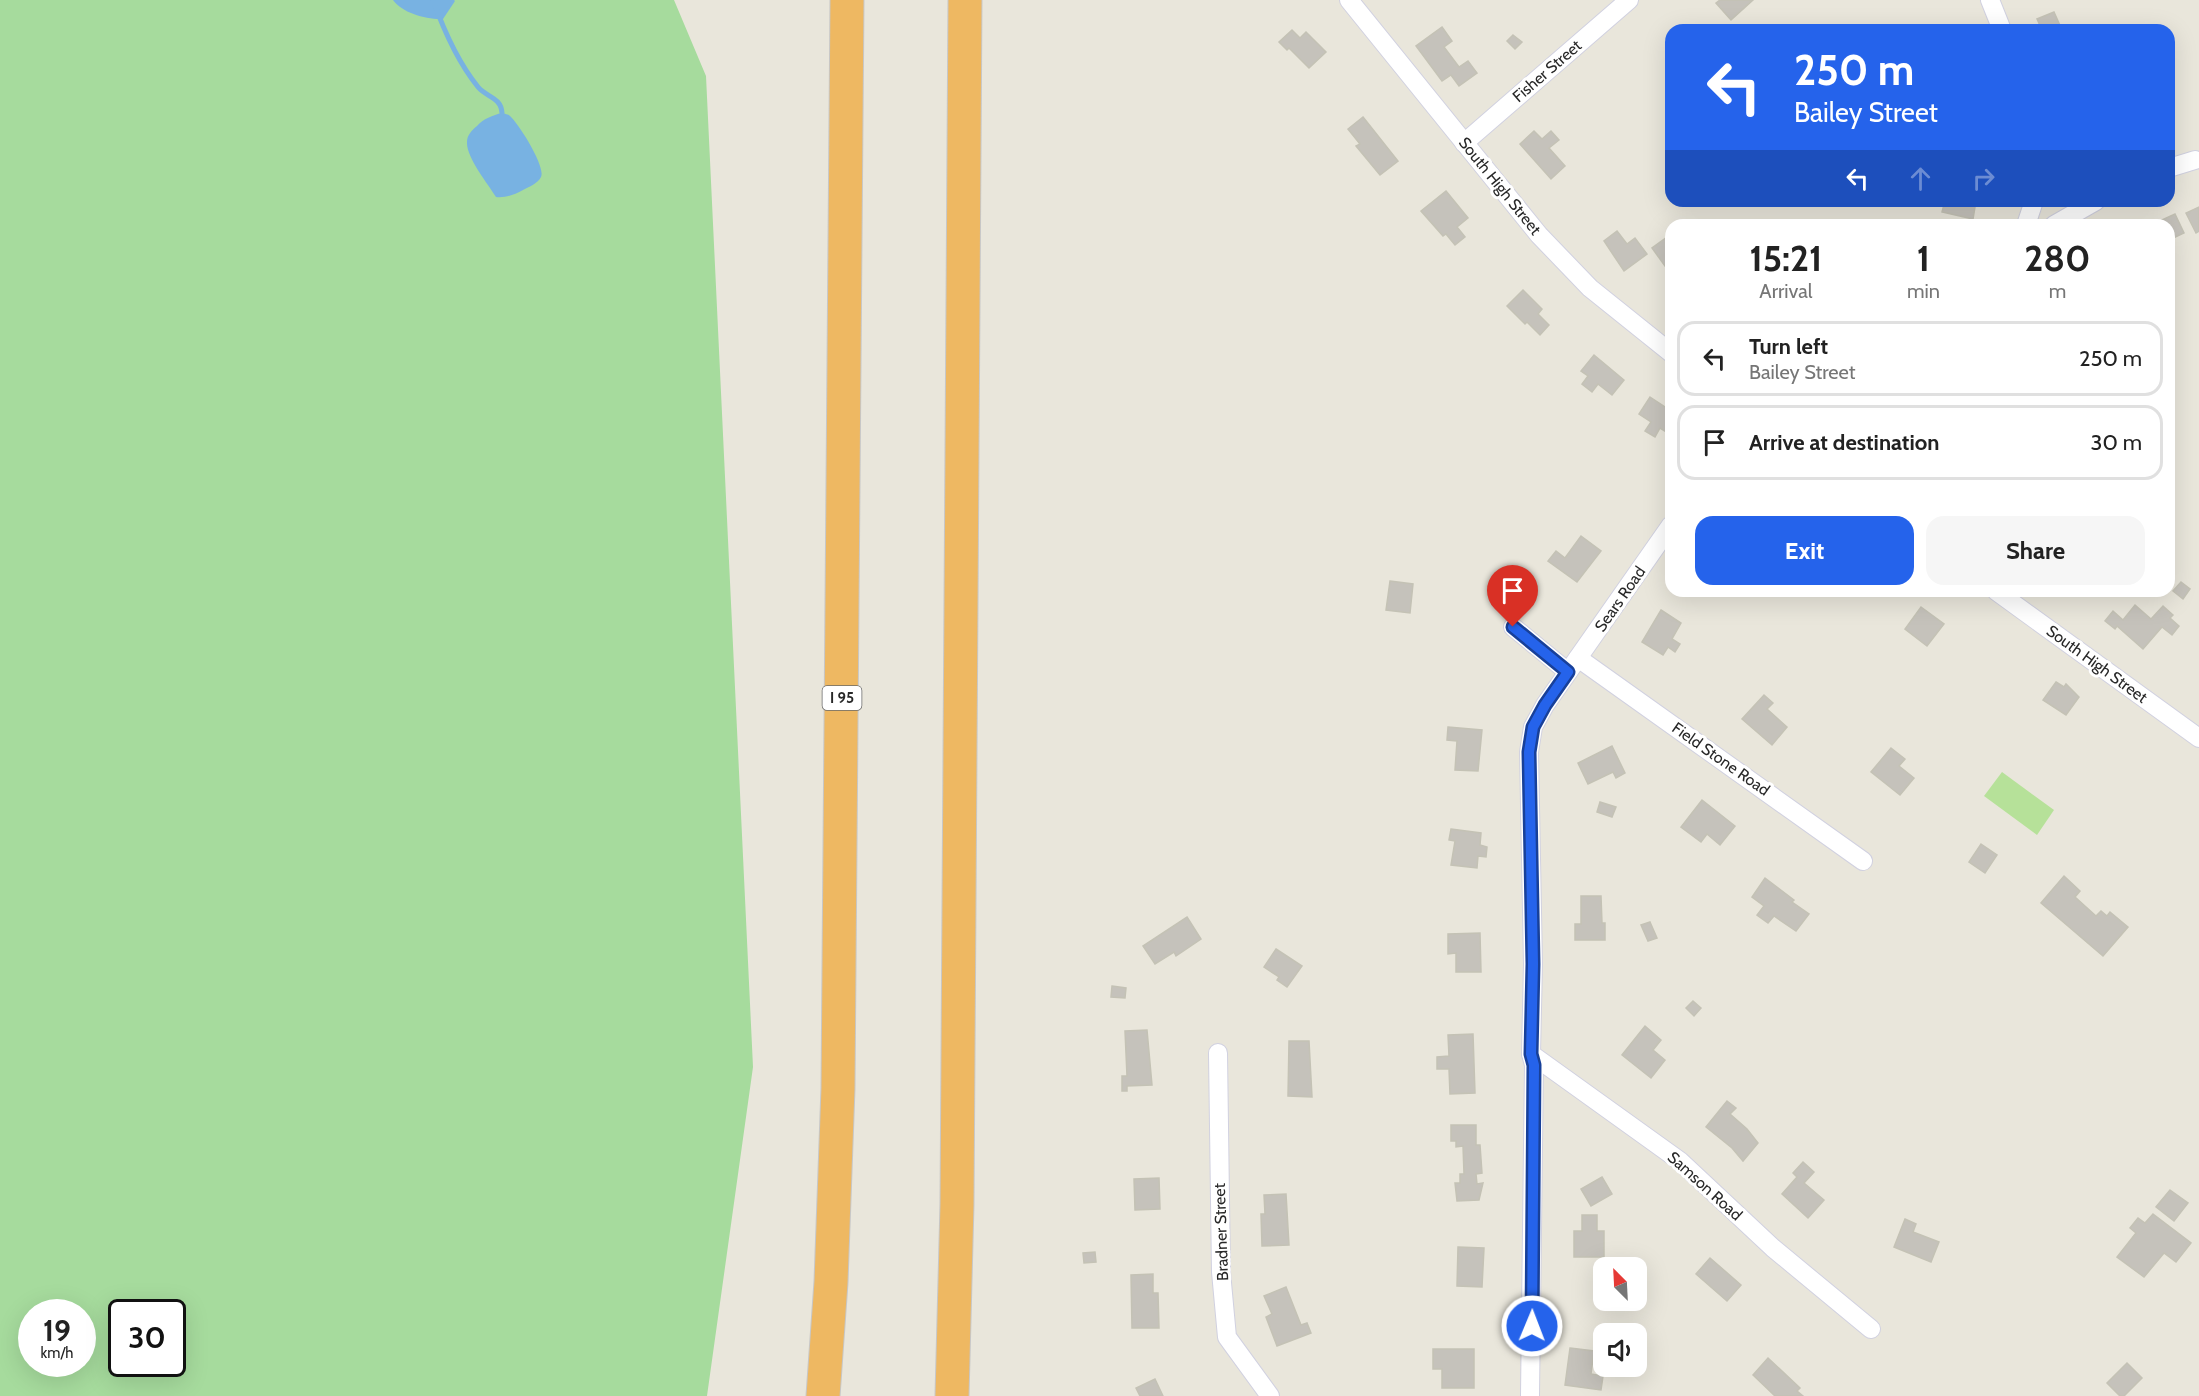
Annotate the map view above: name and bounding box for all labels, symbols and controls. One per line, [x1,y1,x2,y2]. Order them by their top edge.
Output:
street label: Fisher Street [1509,36,1586,106]
text: 250 m [1794,44,1914,96]
icon: left [1695,48,1773,126]
text: Bailey Street [1794,96,1938,129]
street label: South High Street [1455,133,1546,239]
icon: left [1841,162,1874,195]
icon: ahead [1904,162,1937,195]
icon: right [1967,162,2000,195]
text: 15:21 [1749,236,1822,280]
text: 1 [1917,236,1930,280]
text: 280 [2024,236,2091,280]
text: Arrival [1759,279,1813,303]
text: min [1907,279,1940,303]
text: m [2049,279,2066,303]
text: Turn left [1749,333,1828,360]
icon: left [1698,342,1731,375]
text: 250 m [2079,345,2142,372]
text: Bailey Street [1749,360,1856,384]
icon: arrive [1698,426,1731,459]
text: Arrive at destination [1749,429,1939,456]
text: 30 m [2090,429,2142,456]
button: Exit [1695,516,1914,585]
button: Share [1926,516,2145,585]
street label: Sears Road [1591,563,1649,635]
pin [1487,565,1538,627]
icon: arrive [1496,574,1529,607]
street label: South High Street [2043,621,2152,707]
road number: I 95 [822,686,862,710]
street label: Field Stone Road [1669,718,1773,800]
street label: Samson Road [1664,1148,1746,1224]
street label: Bradner Street [1210,1182,1232,1281]
north arrow [1593,1257,1647,1311]
map controls [1593,1257,1647,1377]
position arrow [1500,1294,1564,1358]
speed limit sign: 30 [108,1299,186,1377]
text: 19 [43,1312,71,1349]
button: sound [1593,1323,1647,1377]
text: km/h [41,1344,73,1362]

